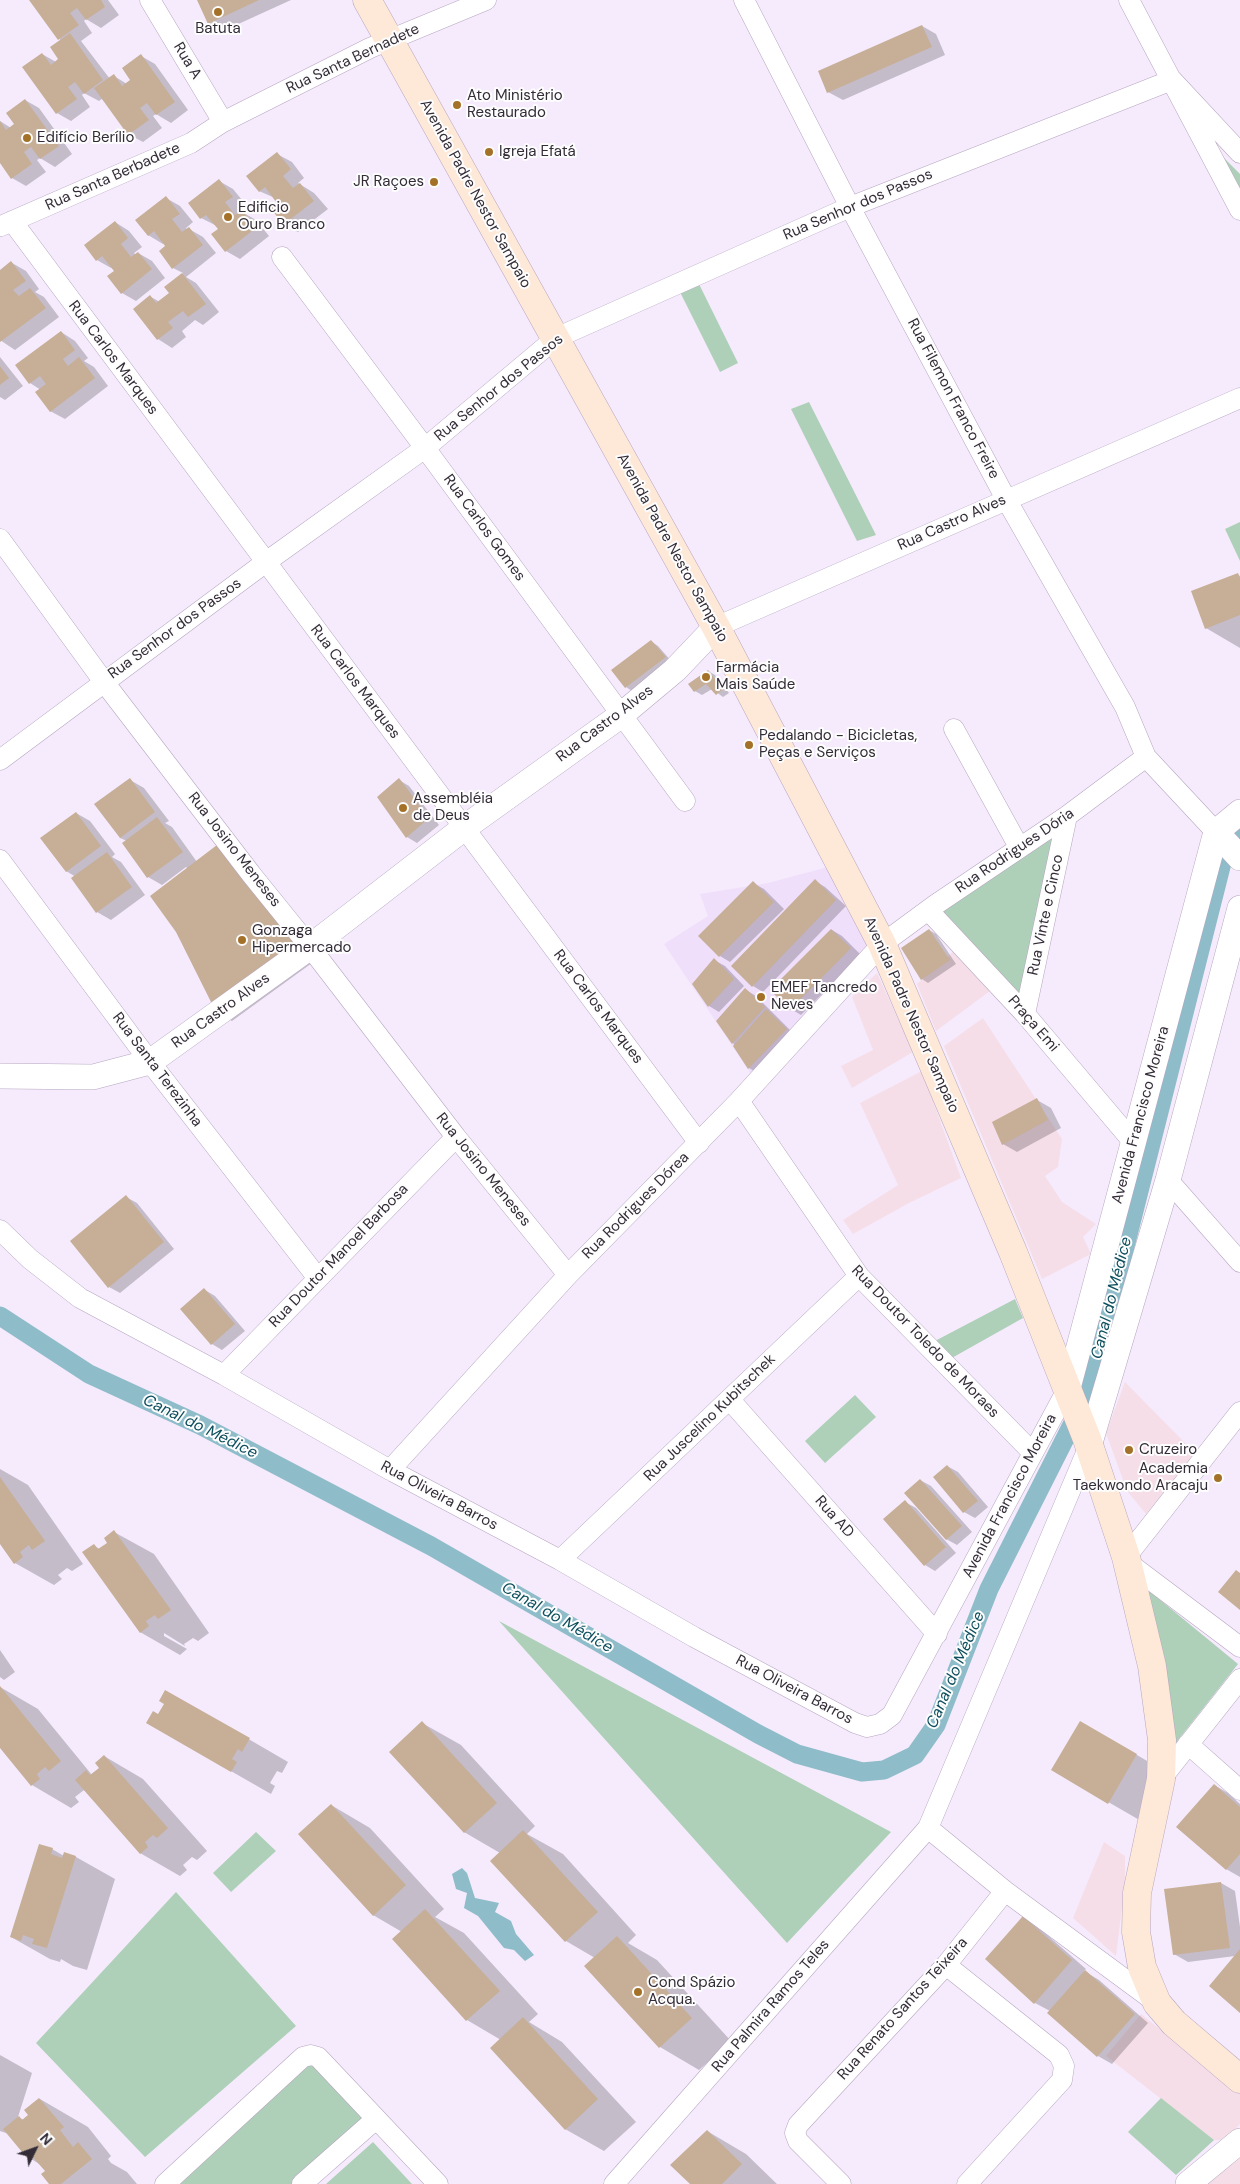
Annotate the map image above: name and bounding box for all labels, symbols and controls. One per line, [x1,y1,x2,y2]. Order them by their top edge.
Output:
marker: Batuta [212,6,224,18]
place label: Batuta [195,20,241,38]
street label: Rua Santa Bernadete [284,20,422,98]
street label: Rua A [169,39,205,83]
place label: Ato Ministério Restaurado [467,87,563,122]
street label: Avenida Padre Nestor Sampaio [415,96,535,292]
marker: Ato Ministério Restaurado [451,99,463,111]
place label: Edifício Berílio [37,129,134,147]
marker: Edifício Berílio [21,132,33,144]
street label: Rua Santa Berbadete [43,139,183,215]
place label: Igreja Efatá [499,143,576,161]
marker: Igreja Efatá [483,146,495,158]
street label: Rua Senhor dos Passos [781,165,935,245]
place label: JR Raçoes [353,173,424,191]
marker: JR Raçoes [428,176,440,188]
place label: Edificio Ouro Branco [238,199,325,234]
marker: Edificio Ouro Branco [222,211,234,223]
street label: Rua Carlos Marques [64,297,162,419]
street label: Rua Filemon Franco Freire [903,316,1003,482]
street label: Rua Senhor dos Passos [431,331,567,445]
street label: Avenida Padre Nestor Sampaio [612,450,732,646]
street label: Rua Carlos Gomes [439,471,529,585]
street label: Rua Castro Alves [895,491,1009,555]
street label: Rua Senhor dos Passos [105,575,245,683]
street label: Rua Carlos Marques [306,621,404,743]
place label: Farmácia Mais Saúde [716,659,795,694]
marker: Farmácia Mais Saúde [700,671,712,683]
street label: Rua Castro Alves [553,682,657,766]
place label: Pedalando - Bicicletas, Peças e Serviços [759,727,917,762]
marker: Pedalando - Bicicletas, Peças e Serviços [743,739,755,751]
street label: Rua Josino Meneses [184,789,284,911]
place label: Assembléia de Deus [413,790,493,825]
marker: Assembléia de Deus [397,802,409,814]
street label: Rua Rodrigues Dória [952,805,1078,897]
street label: Rua Vinte e Cinco [1024,853,1068,977]
street label: Avenida Padre Nestor Sampaio [859,914,963,1116]
place label: Gonzaga Hipermercado [252,922,351,957]
marker: Gonzaga Hipermercado [236,934,248,946]
street label: Rua Carlos Marques [549,946,647,1068]
street label: Rua Castro Alves [169,969,273,1053]
place label: EMEF Tancredo Neves [771,979,877,1014]
marker: EMEF Tancredo Neves [755,991,767,1003]
street label: Praça Emi [1004,992,1062,1056]
street label: Rua Santa Terezinha [108,1009,206,1131]
street label: Avenida Francisco Moreira [1109,1024,1173,1206]
street label: Rua Josino Meneses [432,1110,534,1230]
street label: Rua Rodrigues Dórea [579,1149,693,1263]
street label: Rua Doutor Manoel Barbosa [266,1181,412,1331]
water label: Canal do Médice [1088,1235,1136,1361]
street label: Rua Doutor Toledo de Moraes [847,1262,1003,1422]
street label: Rua Juscelino Kubitschek [641,1351,779,1485]
water label: Canal do Médice [140,1391,260,1463]
street label: Avenida Francisco Moreira [959,1411,1061,1581]
place label: Cruzeiro [1139,1441,1197,1459]
marker: Cruzeiro [1123,1444,1135,1456]
street label: Rua Oliveira Barros [377,1458,501,1534]
place label: Academia Taekwondo Aracaju [1073,1460,1208,1495]
marker: Academia Taekwondo Aracaju [1212,1472,1224,1484]
street label: Rua AD [811,1492,857,1542]
water label: Canal do Médice [498,1578,616,1658]
water label: Canal do Médice [923,1609,989,1731]
street label: Rua Oliveira Barros [732,1652,856,1728]
street label: Rua Renato Santos Teixeira [834,1934,972,2084]
street label: Rua Palmira Ramos Teles [709,1936,833,2076]
place label: Cond Spázio Acqua. [648,1974,735,2009]
marker: Cond Spázio Acqua. [632,1986,644,1998]
north arrow [10,2124,60,2174]
text: N [36,2129,56,2149]

